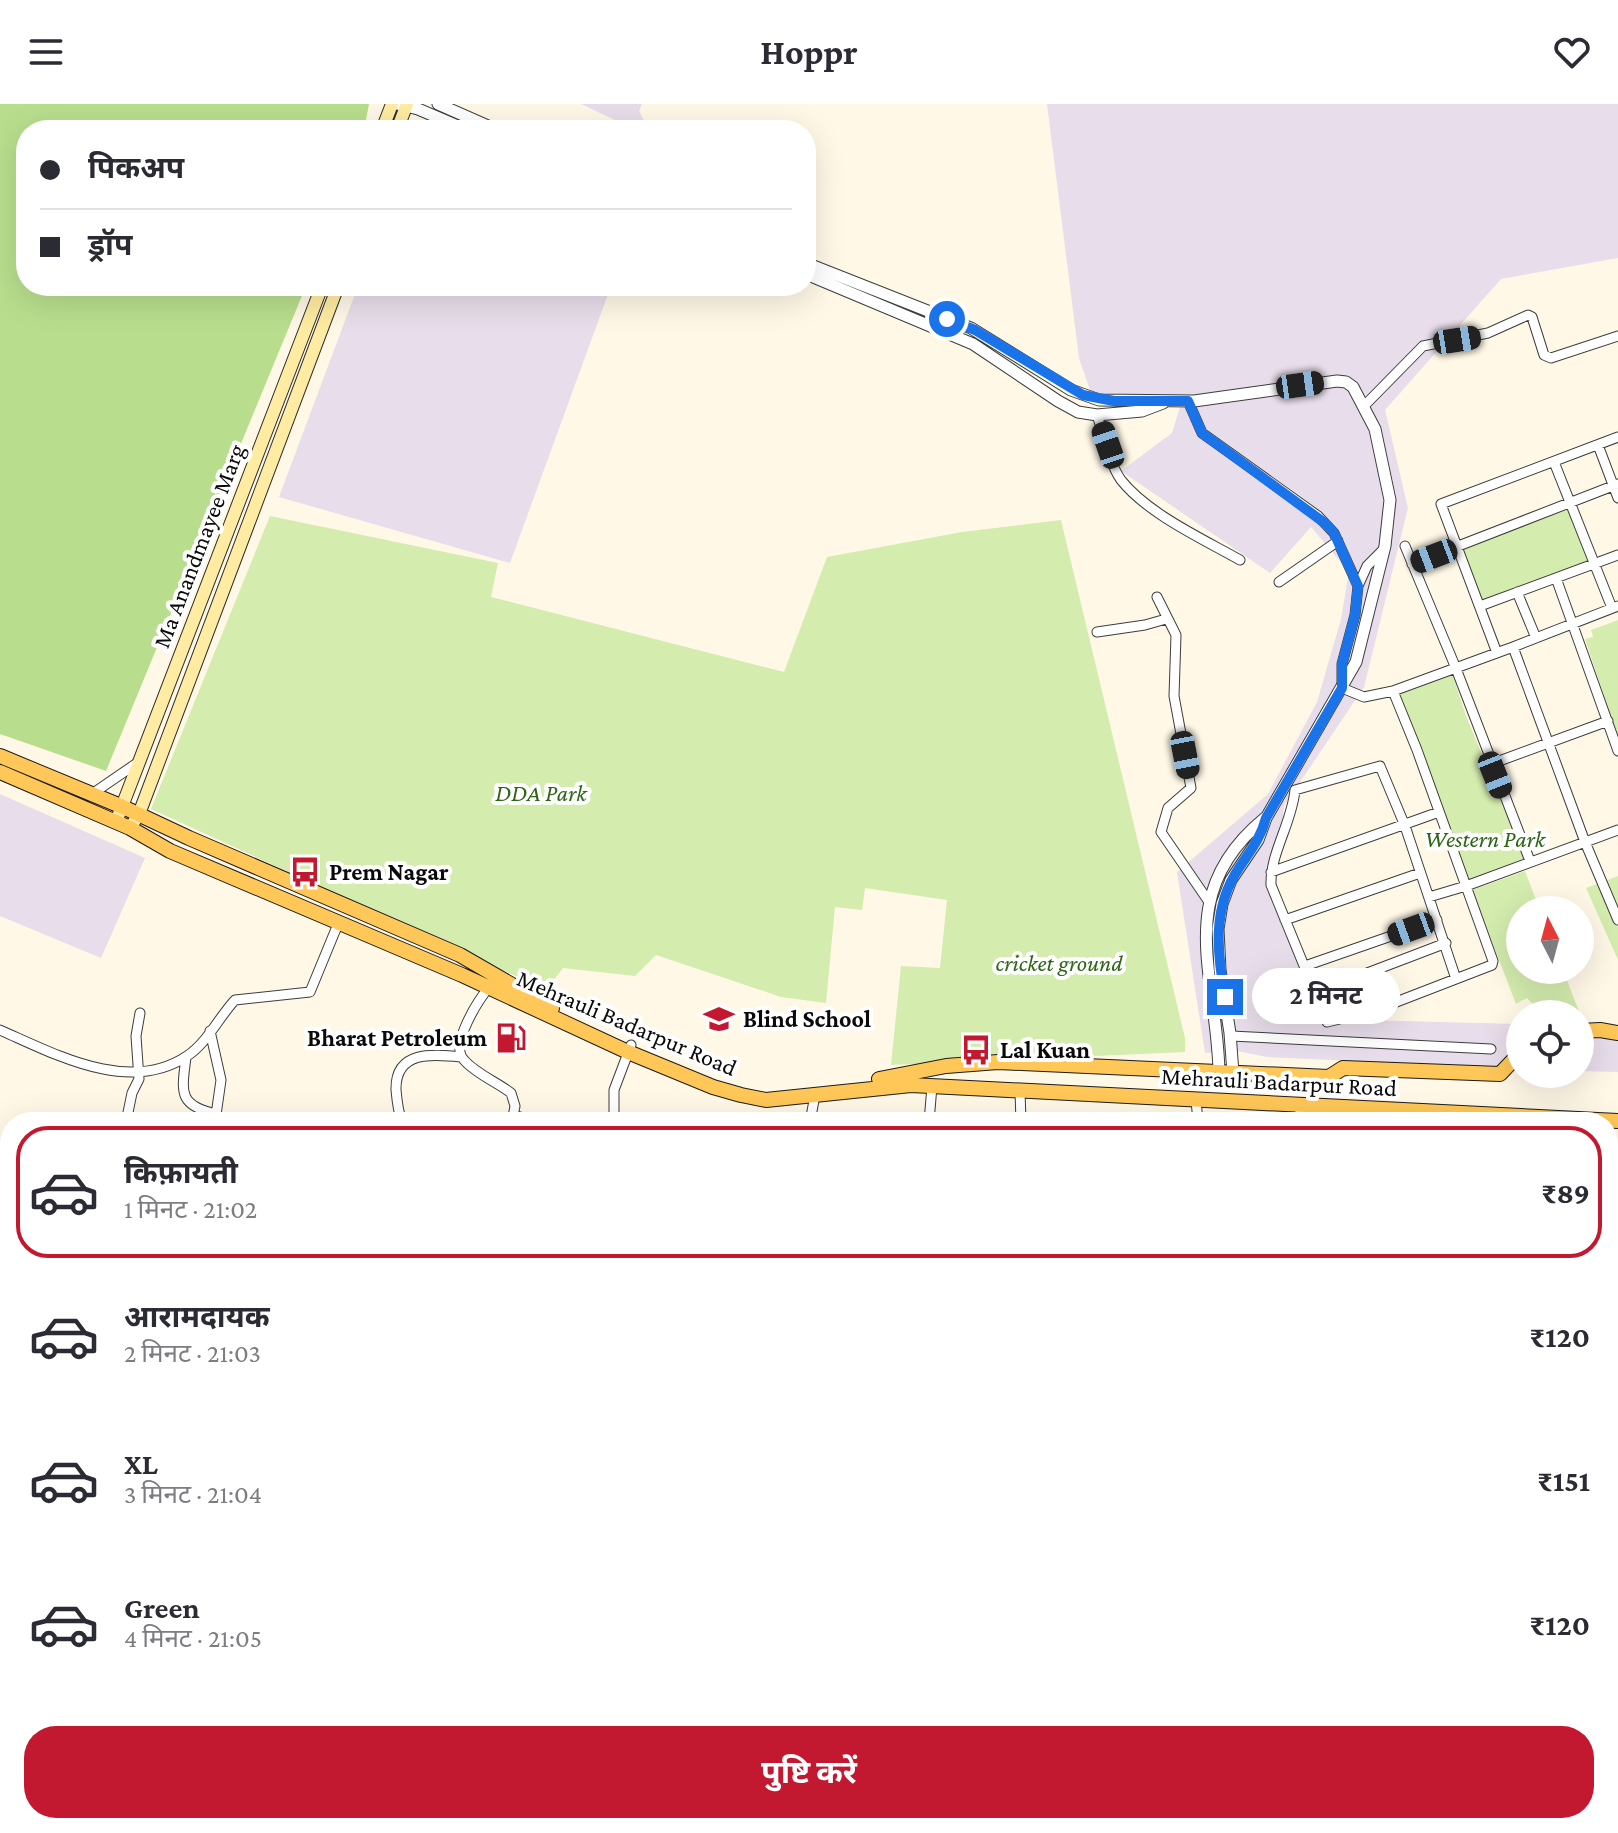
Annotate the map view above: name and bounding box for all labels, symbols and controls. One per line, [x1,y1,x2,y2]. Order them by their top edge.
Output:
icon: menu [24,30,68,74]
icon: heart [1550,30,1594,74]
text: Hoppr [760,32,858,72]
text: पिकअप [88,151,184,184]
text: ड्रॉप [88,228,132,261]
route start [929,301,965,337]
car [1431,324,1483,356]
car [1275,370,1325,400]
car [1089,418,1127,472]
street label: Ma Anandmayee Marg [147,440,250,652]
car [1407,536,1461,576]
car [1169,729,1201,781]
car [1475,748,1515,802]
park label: DDA Park [495,779,588,806]
park label: Western Park [1425,825,1547,852]
bus stop icon: Prem Nagar [288,855,322,889]
place label: Prem Nagar [329,858,449,885]
north arrow [1506,896,1594,984]
map controls [1506,896,1594,1088]
car [1384,910,1438,948]
park label: cricket ground [996,949,1123,976]
street label: Mehrauli Badarpur Road [513,964,741,1081]
callout: 2 मिनट [1253,969,1401,1025]
route end [1207,979,1243,1015]
text: 2 मिनट [1290,981,1362,1010]
button: locate [1506,1000,1594,1088]
school or university icon: Blind School [702,1002,736,1036]
place label: Blind School [743,1005,871,1032]
fuel station icon: Bharat Petroleum [494,1021,528,1055]
place label: Bharat Petroleum [307,1024,488,1051]
bus stop icon: Lal Kuan [959,1033,993,1067]
place label: Lal Kuan [1000,1036,1090,1063]
street label: Mehrauli Badarpur Road [1161,1062,1398,1101]
icon: car [28,1156,100,1228]
text: किफ़ायती [124,1156,238,1189]
text: ₹89 [1541,1176,1590,1209]
text: 1 मिनट · 21:02 [124,1195,257,1224]
icon: car [28,1300,100,1372]
text: आरामदायक [124,1300,270,1333]
text: ₹120 [1530,1320,1590,1353]
text: 2 मिनट · 21:03 [124,1339,261,1368]
icon: car [28,1444,100,1516]
text: XL [124,1447,158,1480]
text: ₹151 [1537,1464,1590,1497]
text: 3 मिनट · 21:04 [124,1480,262,1509]
icon: car [28,1588,100,1660]
text: Green [124,1591,200,1624]
text: ₹120 [1530,1608,1590,1641]
text: 4 मिनट · 21:05 [124,1624,262,1653]
button: पुष्टि करें [24,1726,1594,1818]

